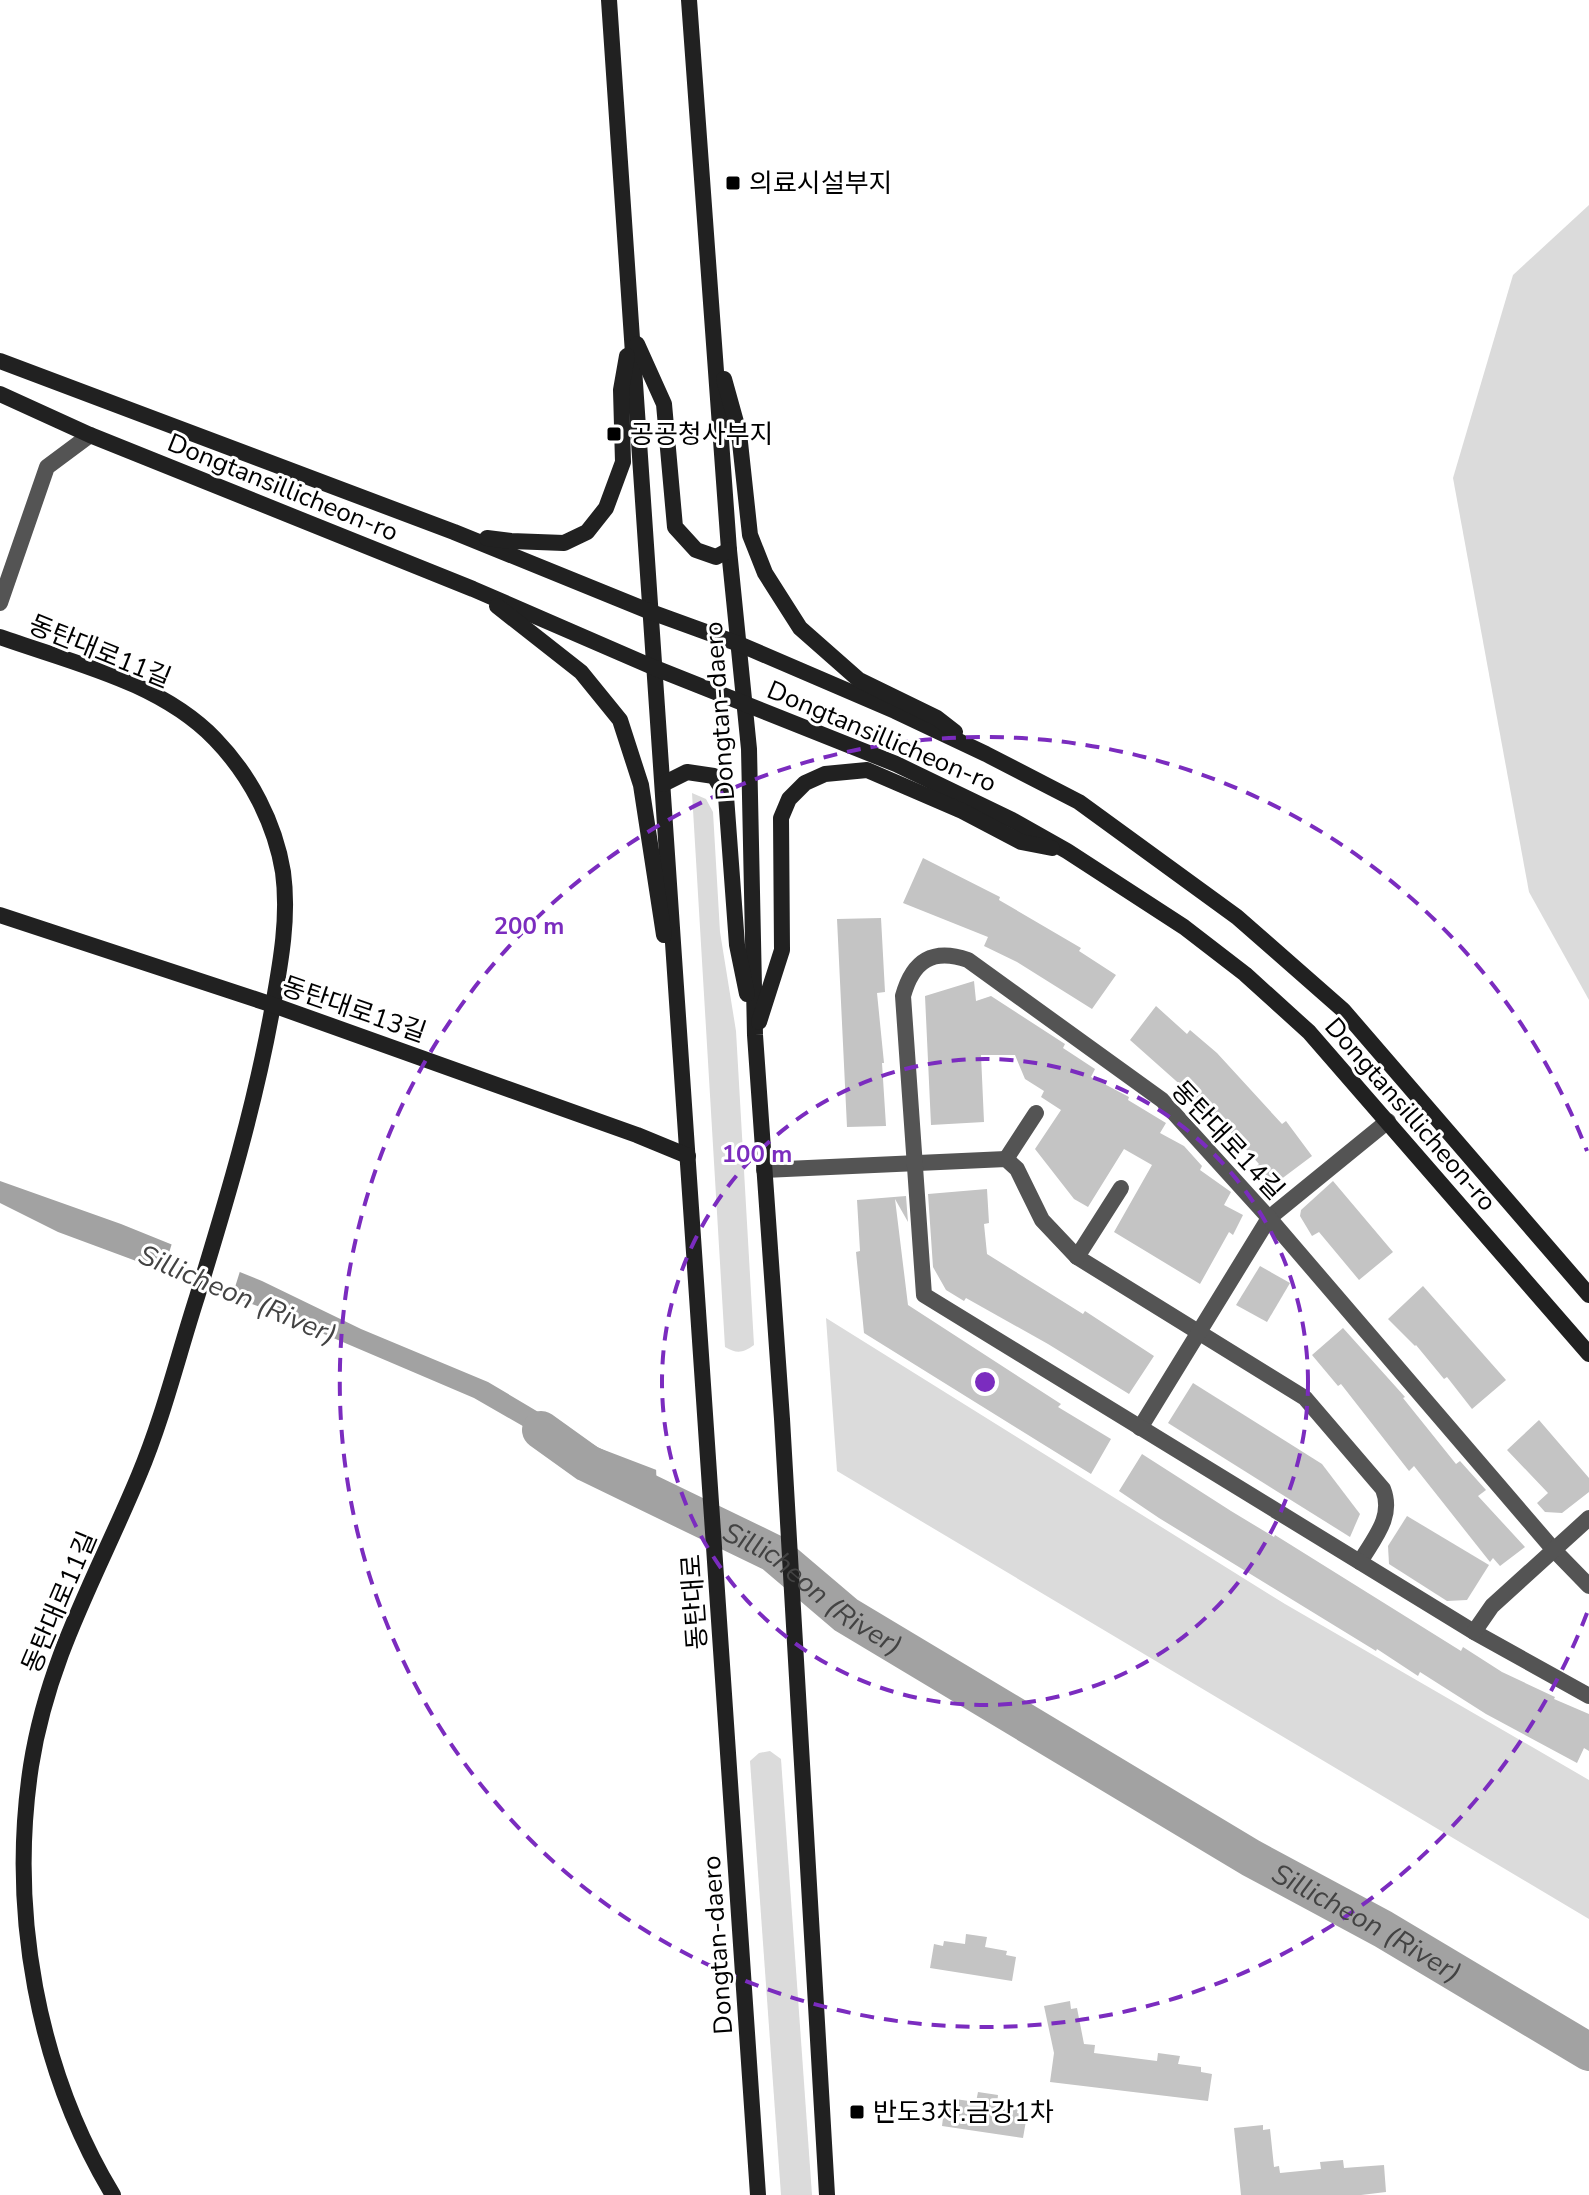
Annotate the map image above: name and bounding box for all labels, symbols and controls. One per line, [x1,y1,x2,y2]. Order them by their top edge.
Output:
place label: 의료시설부지 [749,166,893,201]
marker: 의료시설부지 [724,174,742,192]
place label: 공공청사부지 [630,417,774,452]
street label: Dongtansillicheon-ro [162,425,403,550]
marker: 공공청사부지 [605,425,623,443]
street label: 동탄대로11길 [23,607,176,696]
street label: Dongtan-daero [696,620,743,802]
street label: Dongtansillicheon-ro [762,672,1002,801]
text: 200 m [494,910,564,942]
street label: 동탄대로13길 [277,968,431,1051]
street label: Dongtansillicheon-ro [1317,1010,1504,1219]
street label: 동탄대로14길 [1163,1073,1292,1207]
text: 100 m [722,1138,792,1170]
water label: Sillicheon (River) [133,1236,343,1354]
centre of rings [971,1368,999,1396]
water label: Sillicheon (River) [716,1514,909,1665]
street label: 동탄대로11길 [14,1526,105,1678]
street label: 동탄대로 [674,1553,715,1651]
street label: Dongtan-daero [694,1854,741,2036]
water label: Sillicheon (River) [1265,1855,1468,1992]
place label: 반도3차.금강1차 [873,2095,1054,2130]
marker: 반도3차.금강1차 [848,2103,866,2121]

